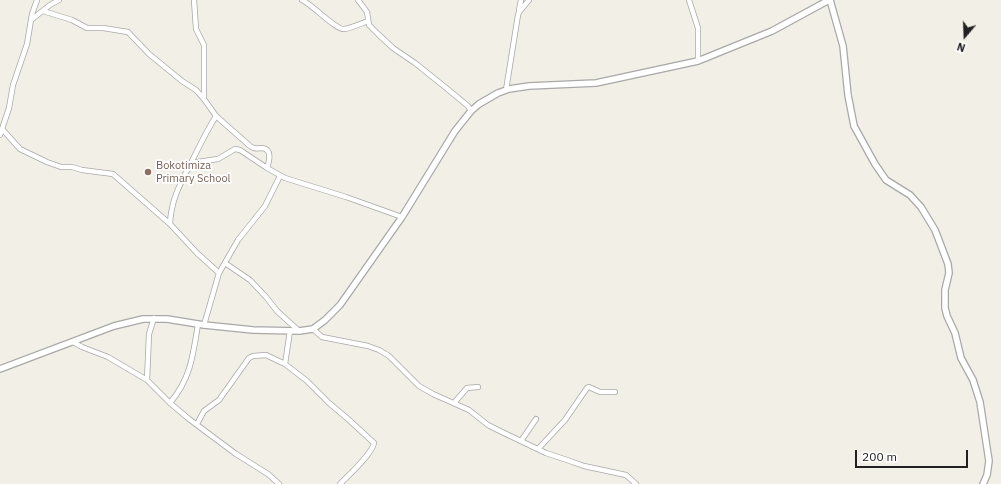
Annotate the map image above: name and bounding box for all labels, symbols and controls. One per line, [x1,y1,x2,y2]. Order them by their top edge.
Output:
north arrow [945,16,985,56]
text: N [955,39,967,55]
place label: Bokotimiza Primary School [156,159,231,185]
marker: Bokotimiza Primary School [143,167,153,177]
scale bar [857,442,970,468]
text: 200 m [862,449,897,464]

